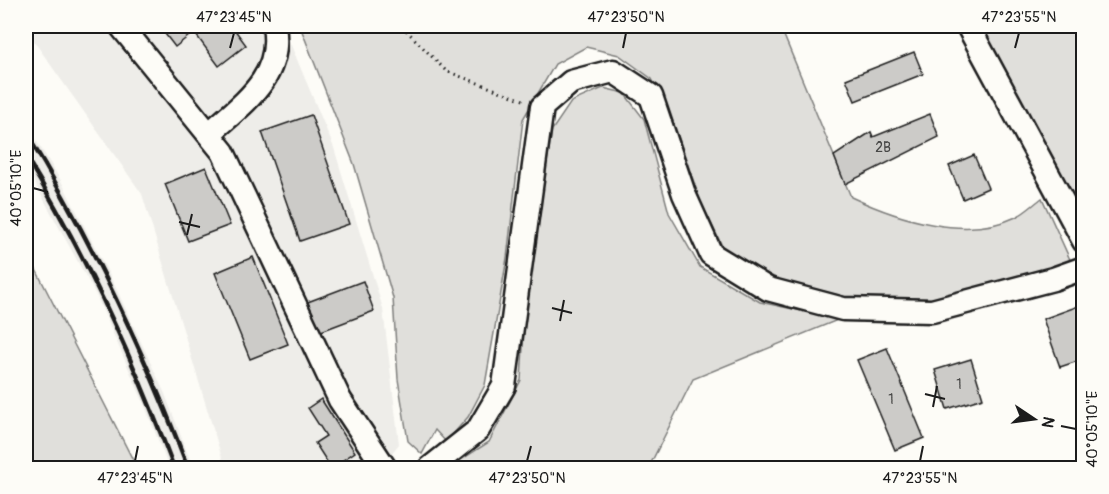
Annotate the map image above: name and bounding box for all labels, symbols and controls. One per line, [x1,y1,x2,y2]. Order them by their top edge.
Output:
text: 47°23'45"N [196,8,272,27]
text: 47°23'50"N [587,8,665,27]
text: 47°23'55"N [982,8,1056,27]
house number: 2В [875,139,891,156]
text: 40°05'10"E [7,149,26,226]
house number: 1 [956,376,962,393]
north arrow [1004,389,1064,449]
text: 40°05'10"E [1083,390,1102,467]
house number: 1 [888,391,894,408]
text: N [1037,415,1059,430]
text: 47°23'45"N [97,469,173,488]
text: 47°23'50"N [488,469,566,488]
text: 47°23'55"N [883,469,957,488]

